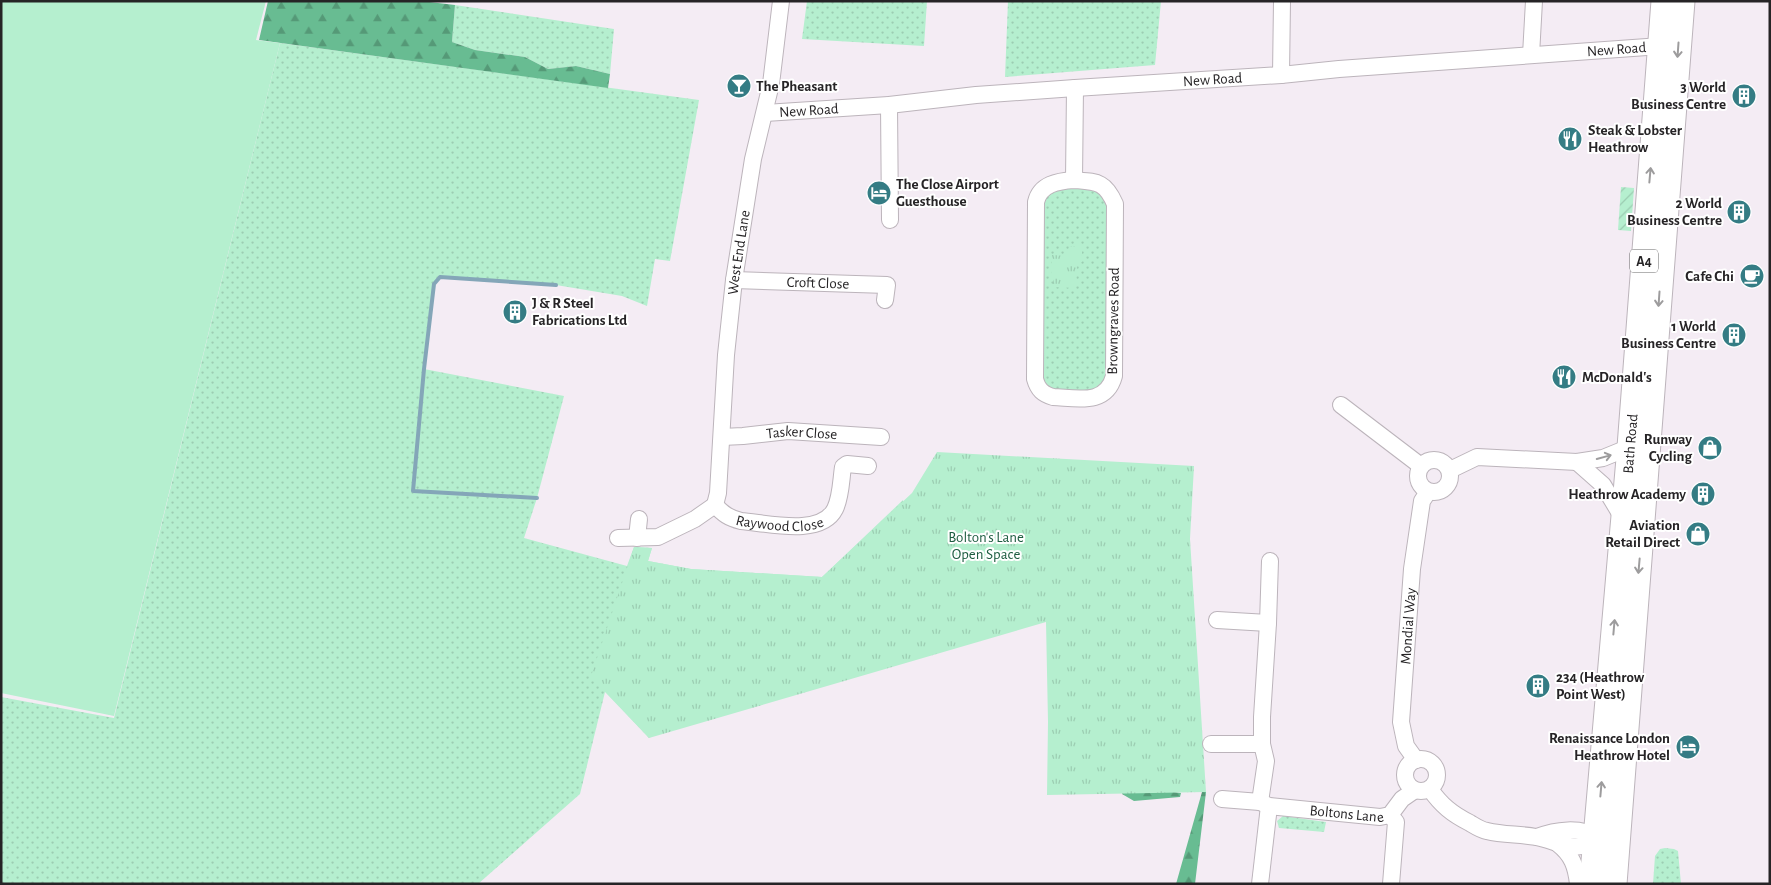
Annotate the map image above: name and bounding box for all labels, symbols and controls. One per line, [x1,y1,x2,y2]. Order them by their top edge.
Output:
street label: New Road [1586,40,1647,59]
one-way arrow [1673,42,1683,58]
street label: New Road [1183,70,1243,89]
bar icon: The Pheasant [726,73,752,99]
place label: The Pheasant [756,79,837,94]
place label: 3 World Business Centre [1631,80,1726,112]
building icon: 3 World Business Centre [1731,83,1757,109]
street label: New Road [779,101,839,120]
place label: Steak & Lobster Heathrow [1588,123,1683,155]
restaurant icon: Steak & Lobster Heathrow [1557,126,1583,152]
one-way arrow [1645,168,1655,184]
place label: The Close Airport Guesthouse [896,177,999,209]
hotel icon: The Close Airport Guesthouse [866,180,892,206]
place label: 2 World Business Centre [1627,196,1722,228]
building icon: 2 World Business Centre [1726,199,1752,225]
street label: West End Lane [725,209,753,295]
road number: A4 [1630,250,1658,272]
cafe icon: Cafe Chi [1739,263,1765,289]
street label: Browngraves Road [1105,267,1122,375]
place label: Cafe Chi [1685,269,1734,284]
street label: Croft Close [786,275,850,292]
one-way arrow [1654,291,1664,307]
place label: J & R Steel Fabrications Ltd [532,296,627,328]
building icon: J & R Steel Fabrications Ltd [502,299,528,325]
place label: 1 World Business Centre [1621,319,1716,351]
building icon: 1 World Business Centre [1721,322,1747,348]
restaurant icon: McDonald's [1551,364,1577,390]
place label: McDonald's [1582,370,1652,385]
street label: Bath Road [1621,413,1641,474]
street label: Tasker Close [765,424,838,442]
place label: Runway Cycling [1644,432,1692,464]
shop icon: Runway Cycling [1697,435,1723,461]
one-way arrow [1596,452,1612,461]
building icon: Heathrow Academy [1690,481,1716,507]
place label: Heathrow Academy [1568,487,1686,502]
street label: Raywood Close [734,513,826,534]
place label: Aviation Retail Direct [1605,518,1680,550]
shop icon: Aviation Retail Direct [1685,521,1711,547]
park label: Bolton's Lane Open Space [948,530,1024,562]
one-way arrow [1634,558,1643,574]
street label: Mondial Way [1398,587,1419,665]
one-way arrow [1610,619,1619,635]
place label: 234 (Heathrow Point West) [1556,670,1645,702]
building icon: 234 (Heathrow Point West) [1525,673,1551,699]
place label: Renaissance London Heathrow Hotel [1549,731,1670,763]
hotel icon: Renaissance London Heathrow Hotel [1675,734,1701,760]
one-way arrow [1597,781,1606,797]
street label: Boltons Lane [1309,803,1385,825]

